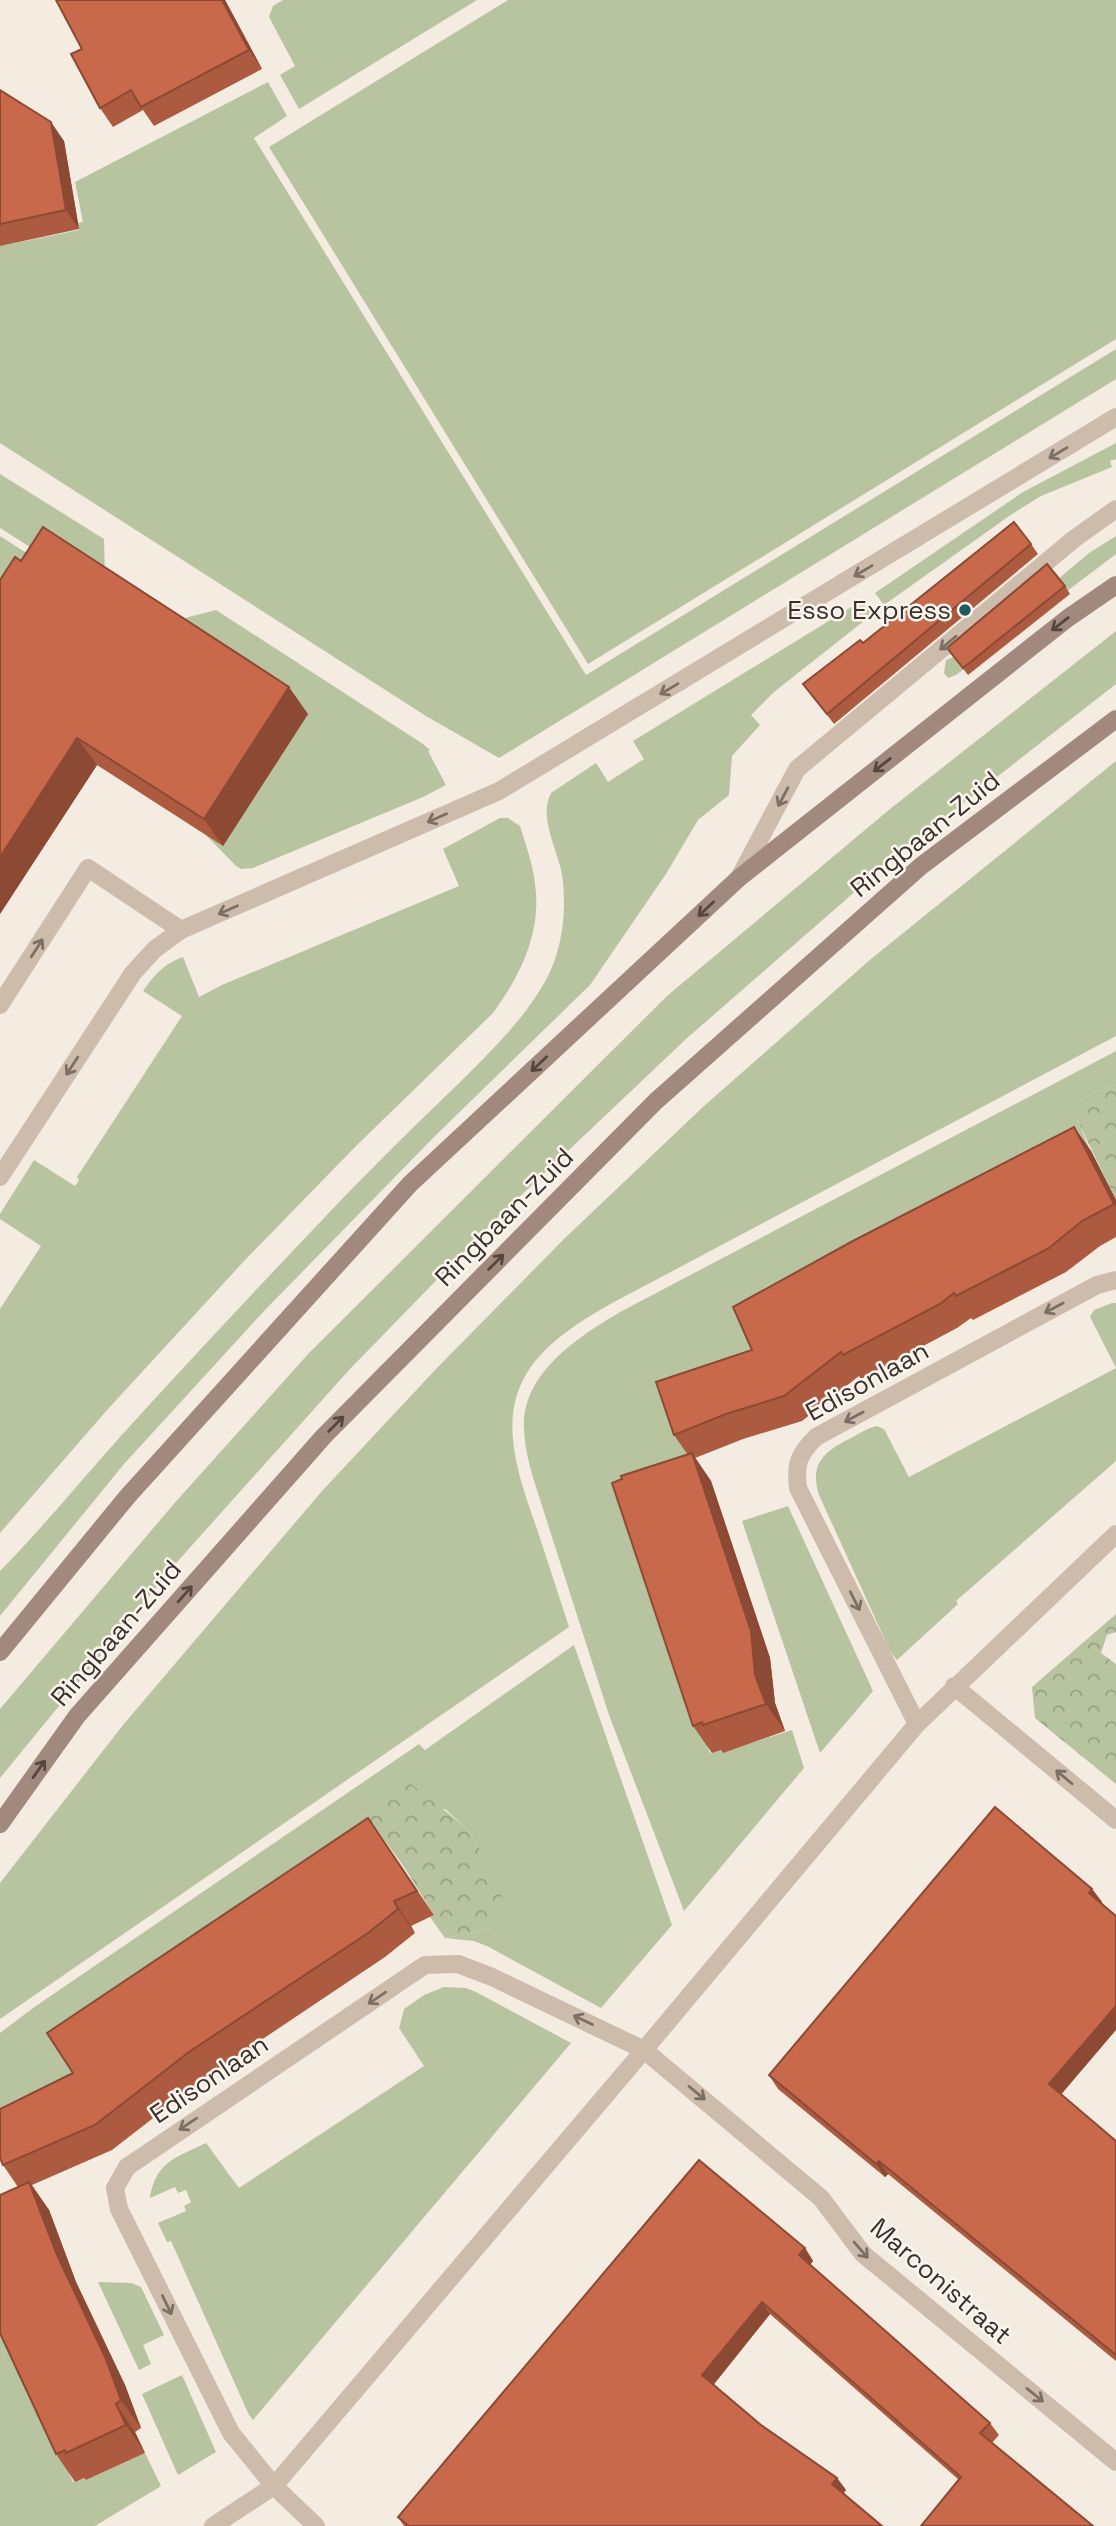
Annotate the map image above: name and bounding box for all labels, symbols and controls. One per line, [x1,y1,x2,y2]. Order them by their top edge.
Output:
one-way arrow [1048,446,1068,460]
one-way arrow [854,564,874,578]
place label: Esso Express [787,593,951,627]
marker: Esso Express [957,602,973,618]
one-way arrow [1052,616,1070,631]
one-way arrow [939,635,957,651]
one-way arrow [659,682,679,696]
one-way arrow [873,758,892,773]
street label: Ringbaan-Zuid [843,763,1007,905]
one-way arrow [775,786,789,806]
one-way arrow [427,812,448,825]
one-way arrow [697,901,715,917]
one-way arrow [218,904,240,917]
one-way arrow [29,939,44,958]
one-way arrow [65,1056,79,1075]
one-way arrow [530,1056,548,1072]
street label: Ringbaan-Zuid [427,1140,581,1294]
one-way arrow [488,1254,505,1271]
one-way arrow [1045,1302,1065,1316]
street label: Edisonlaan [799,1333,935,1429]
one-way arrow [844,1410,865,1424]
one-way arrow [327,1416,344,1433]
street label: Ringbaan-Zuid [43,1553,189,1713]
one-way arrow [177,1585,193,1603]
one-way arrow [849,1590,863,1611]
one-way arrow [32,1760,47,1779]
one-way arrow [1055,1769,1073,1785]
one-way arrow [368,1991,388,2005]
one-way arrow [573,2013,594,2026]
street label: Edisonlaan [143,2027,275,2131]
one-way arrow [687,2086,705,2101]
one-way arrow [179,2117,199,2131]
street label: Marconistraat [863,2210,1019,2352]
one-way arrow [853,2240,869,2258]
one-way arrow [161,2294,175,2315]
one-way arrow [1025,2388,1043,2403]

